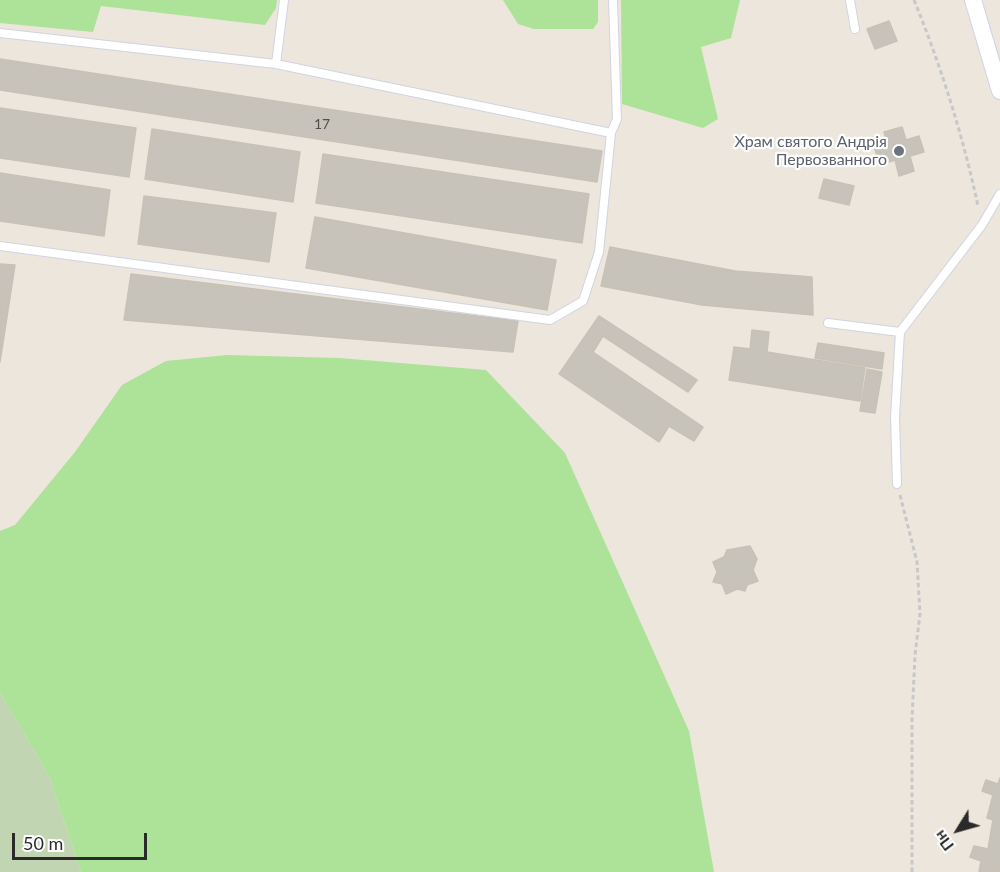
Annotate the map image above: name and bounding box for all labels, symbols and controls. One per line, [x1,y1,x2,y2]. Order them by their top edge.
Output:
house number: 17 [314,116,330,132]
place label: Храм святого Андрія Первозванного [734,132,887,170]
marker: Храм святого Андрія Первозванного [892,144,906,158]
north arrow [928,800,988,860]
scale bar [15,821,150,859]
text: Пн [929,827,957,855]
text: 50 m [23,832,63,854]

